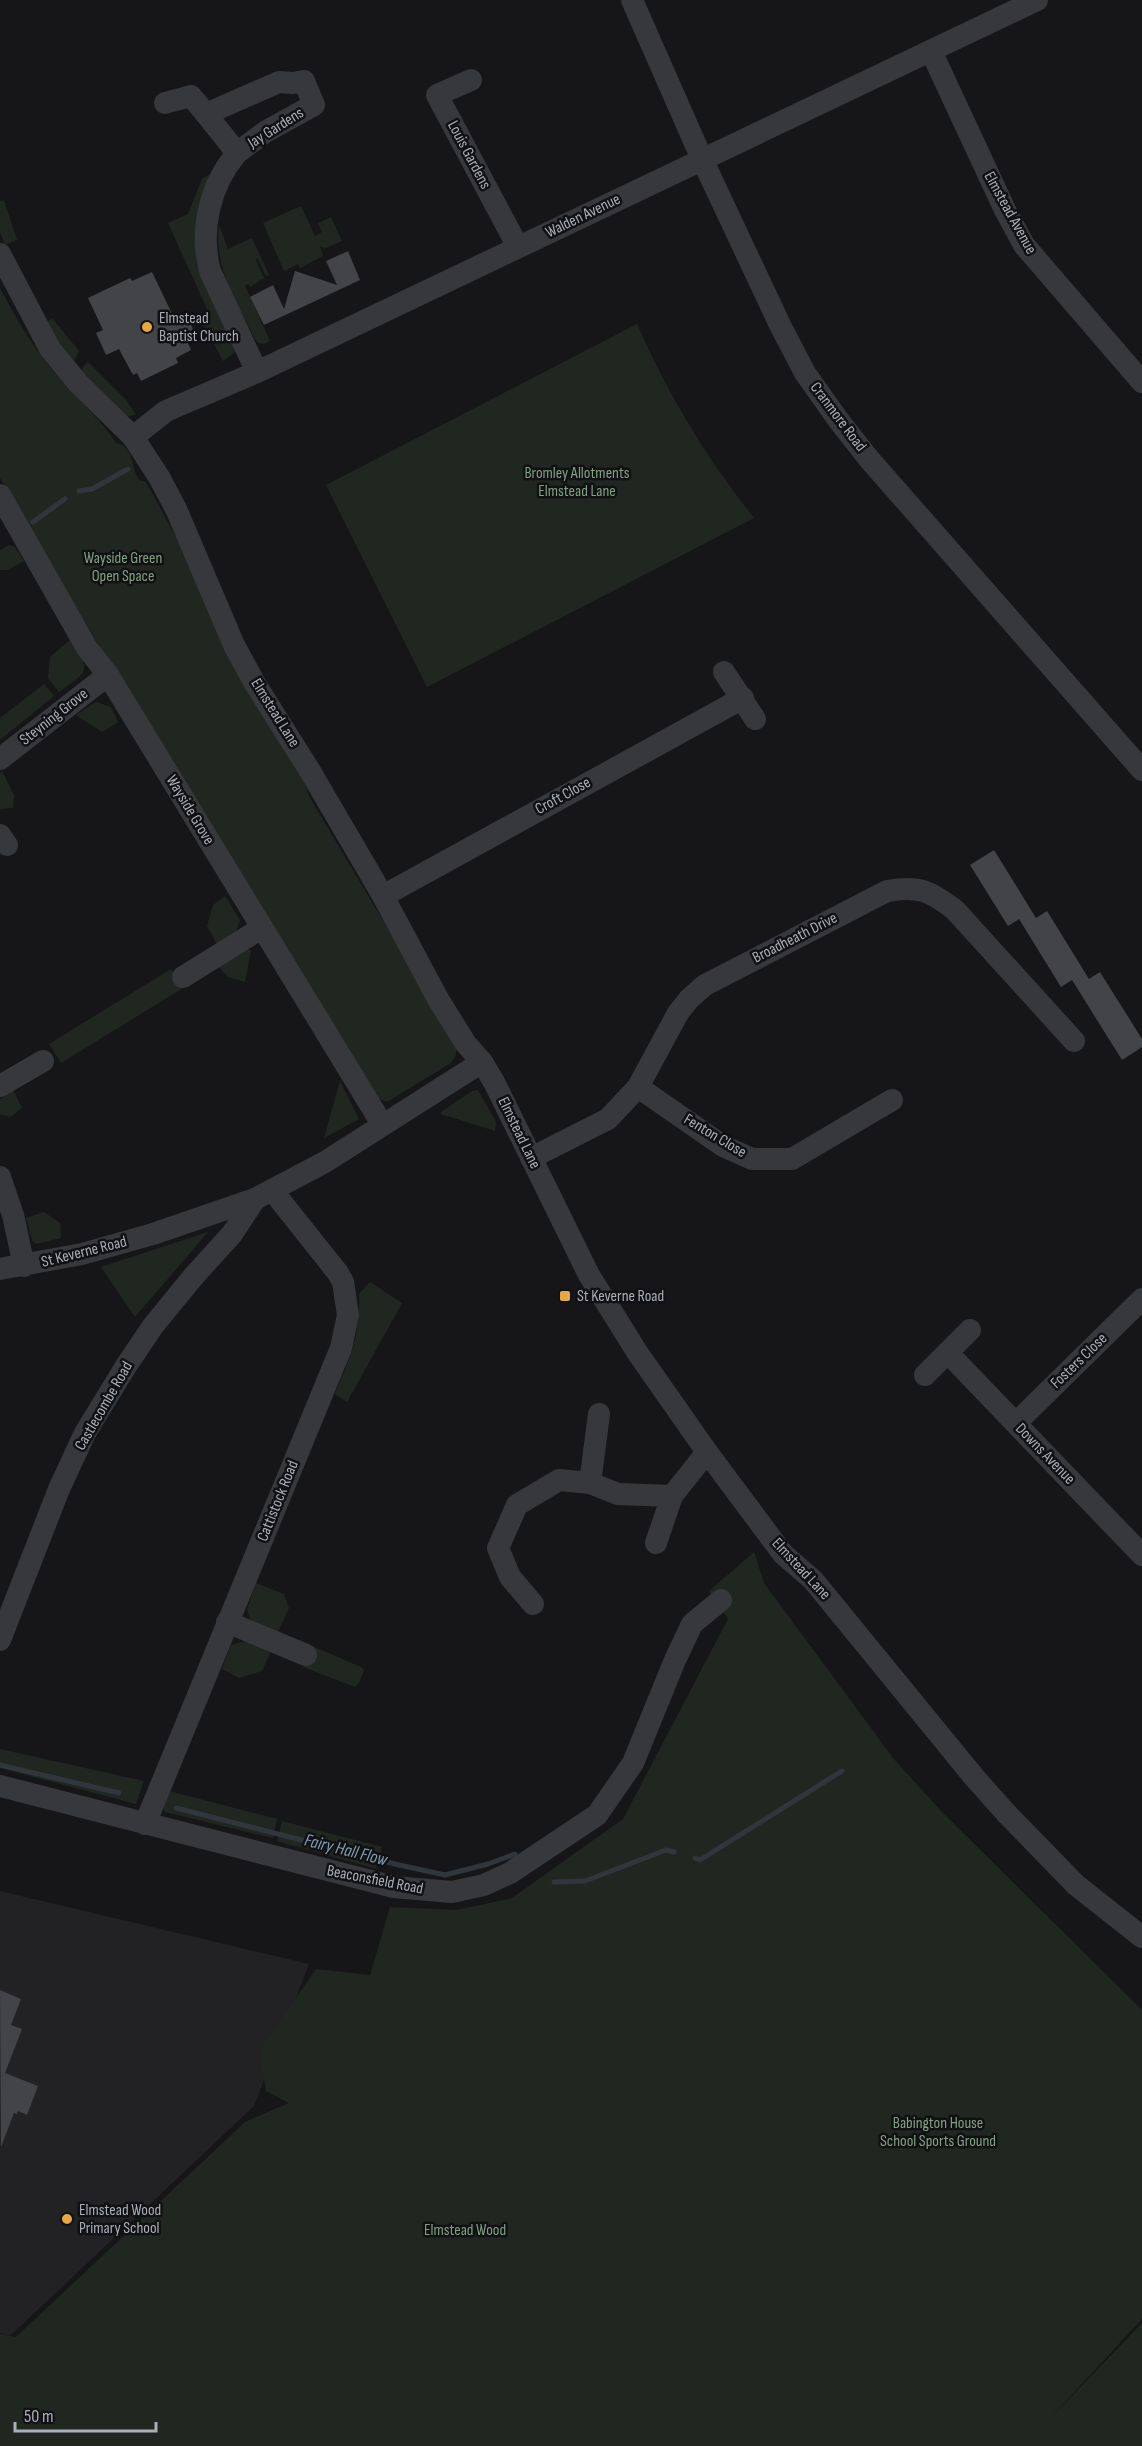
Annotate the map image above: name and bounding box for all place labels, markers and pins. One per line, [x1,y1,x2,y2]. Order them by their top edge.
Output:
place label: Elmstead Baptist Church [159,309,239,346]
marker: Elmstead Baptist Church [140,320,154,334]
place label: St Keverne Road [577,1287,664,1306]
marker: St Keverne Road [558,1289,572,1303]
place label: Elmstead Wood Primary School [79,2201,161,2238]
marker: Elmstead Wood Primary School [60,2212,74,2226]

